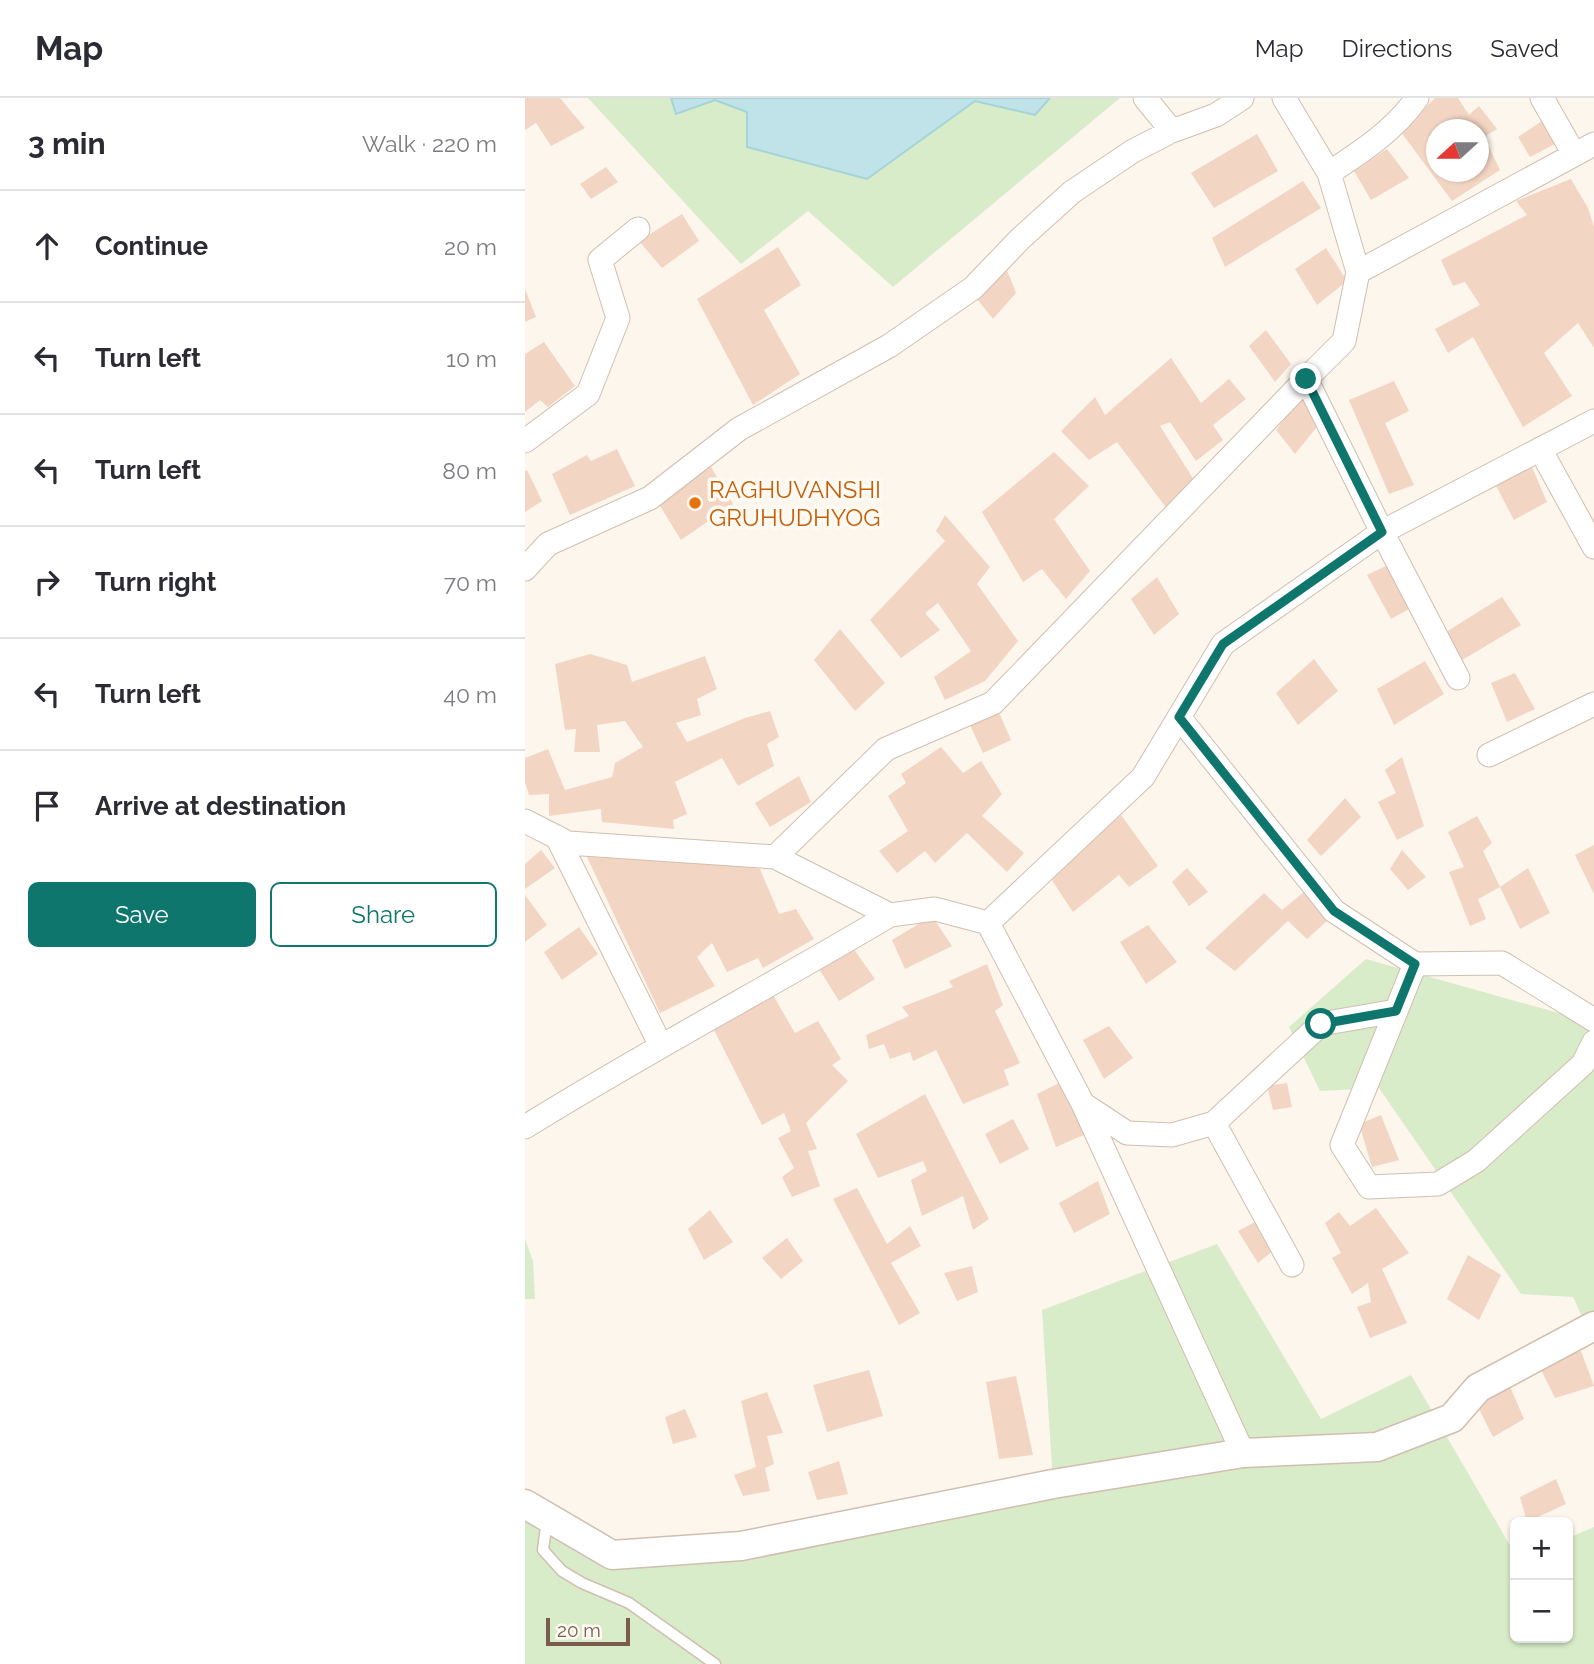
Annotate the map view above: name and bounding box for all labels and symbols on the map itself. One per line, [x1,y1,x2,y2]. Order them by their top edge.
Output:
north arrow [1426,119,1489,182]
route end [1290,363,1321,394]
place label: RAGHUVANSHI GRUHUDHYOG [709,475,881,532]
marker: RAGHUVANSHI GRUHUDHYOG [687,495,703,511]
route start [1305,1008,1336,1039]
scale bar [546,1615,630,1647]

